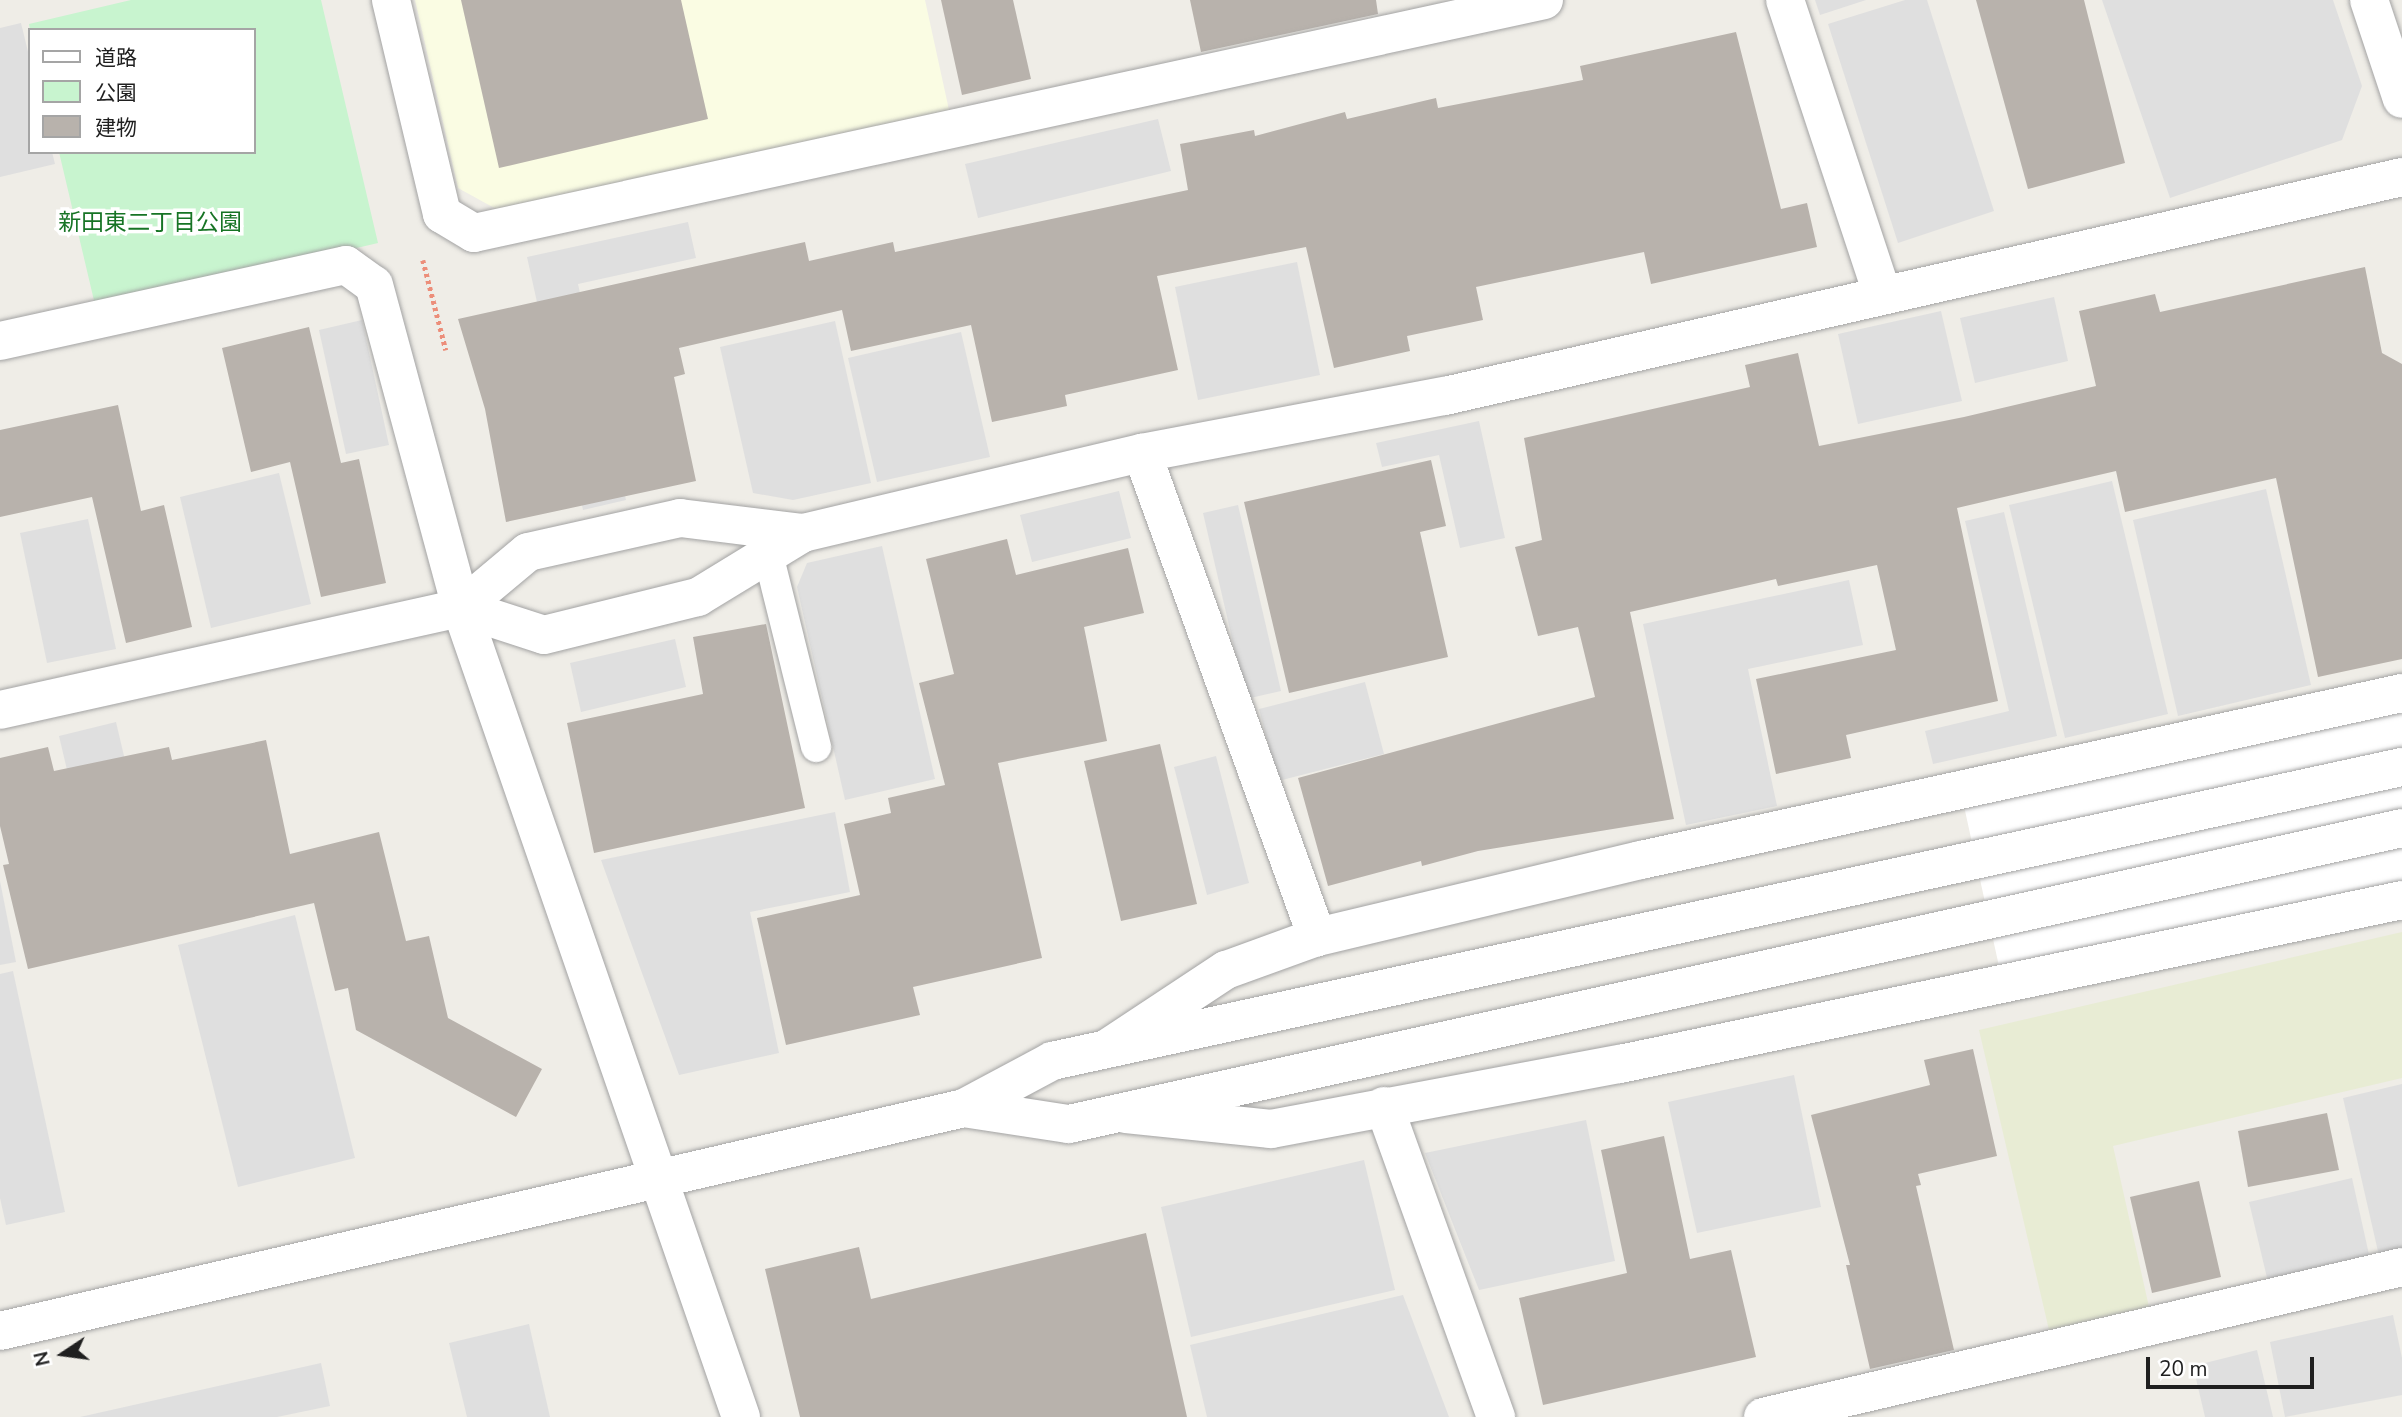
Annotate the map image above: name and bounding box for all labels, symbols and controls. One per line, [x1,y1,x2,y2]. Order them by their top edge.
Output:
legend [28,28,256,154]
text: 道路 [95,44,137,72]
text: 公園 [95,79,137,107]
text: 建物 [95,114,137,142]
park label: 新田東二丁目公園 [58,209,242,237]
north arrow [28,1319,98,1389]
scale bar [2150,1344,2318,1388]
text: N [28,1349,57,1369]
text: 20 m [2159,1355,2208,1383]

